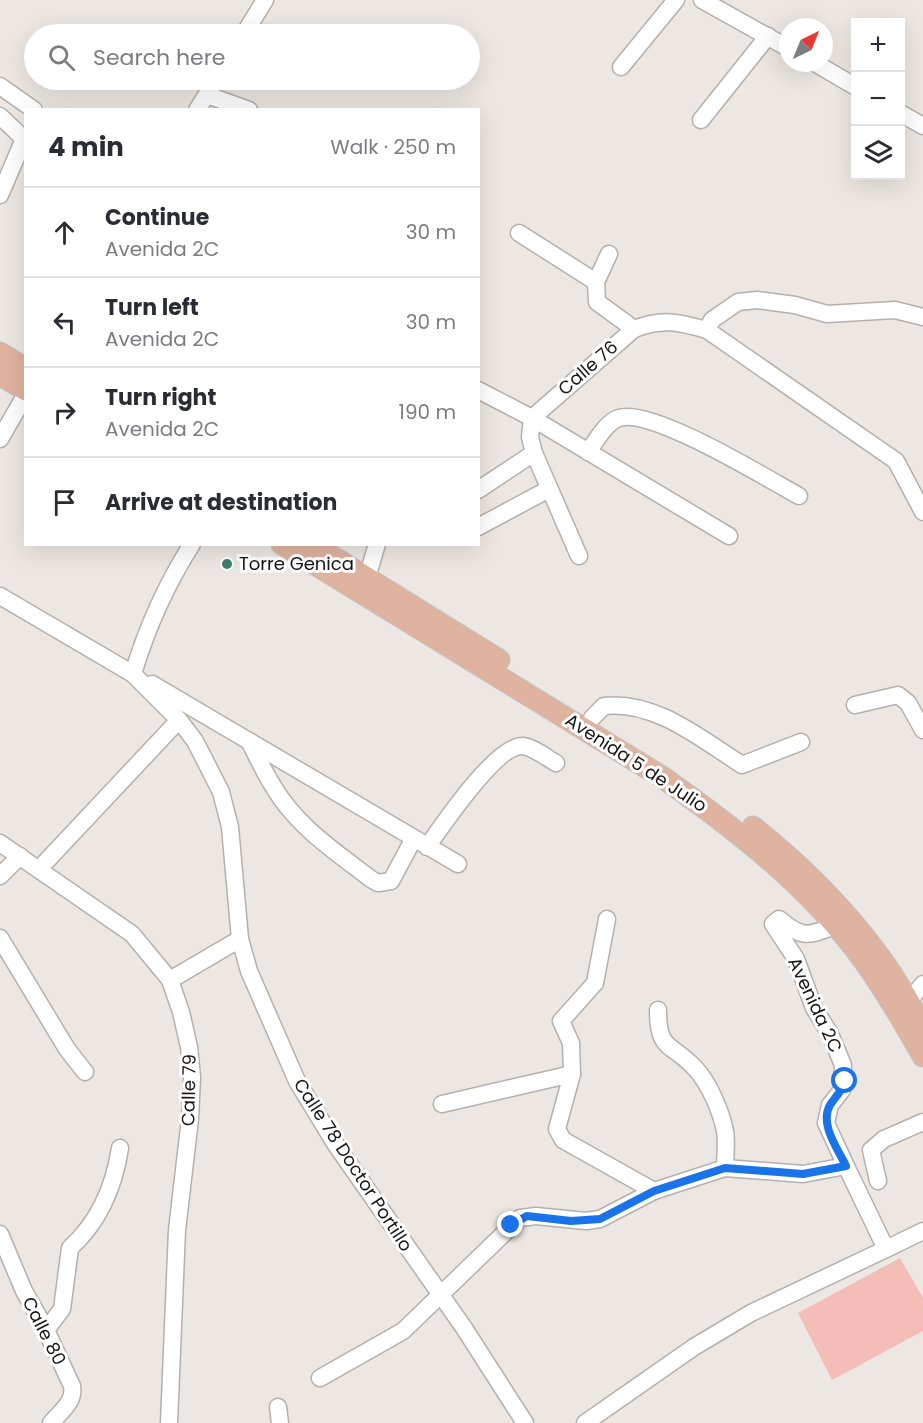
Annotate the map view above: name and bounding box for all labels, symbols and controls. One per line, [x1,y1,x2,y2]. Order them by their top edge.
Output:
north arrow [779,18,833,72]
map controls [851,18,905,180]
button: + [851,18,905,72]
search box [24,24,480,90]
icon: search [45,41,78,74]
text: Search here [93,42,226,73]
button: − [851,72,905,126]
button: layers [851,126,905,180]
text: 4 min [48,129,124,165]
text: Walk · 250 m [330,133,456,161]
text: Continue [105,202,209,233]
icon: ahead [48,216,81,249]
text: 30 m [406,218,456,246]
text: Avenida 2C [105,235,219,263]
text: Turn left [105,292,199,323]
icon: left [48,306,81,339]
text: 30 m [406,308,456,336]
text: Avenida 2C [105,325,219,353]
street label: Calle 76 [552,335,623,401]
text: Turn right [105,382,216,413]
icon: right [48,396,81,429]
text: 190 m [399,398,456,426]
text: Avenida 2C [105,415,219,443]
icon: arrive [48,486,81,519]
text: Arrive at destination [105,487,337,518]
place label: Torre Genica [239,551,354,576]
marker: Torre Genica [220,557,234,571]
street label: Avenida 5 de Julio [561,707,712,818]
street label: Avenida 2C [782,953,848,1057]
street label: Calle 79 [175,1054,202,1126]
route start [831,1067,857,1093]
street label: Calle 78 Doctor Portillo [288,1073,419,1256]
route end [497,1211,523,1237]
street label: Calle 80 [17,1292,72,1369]

